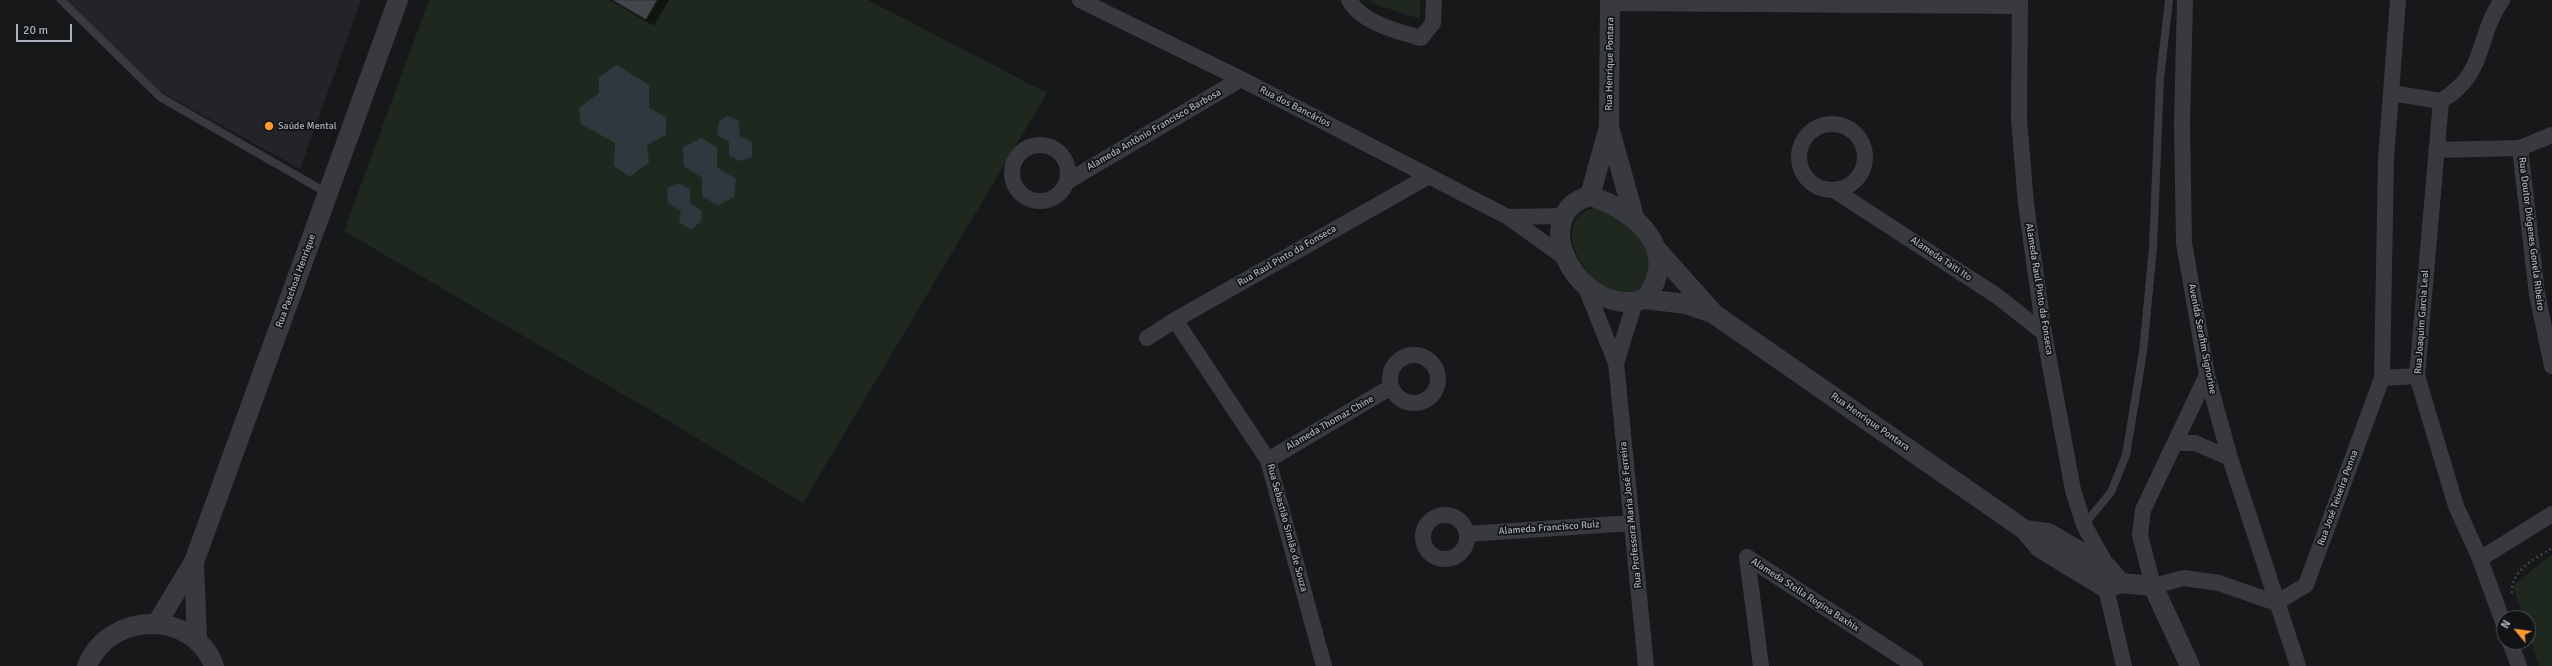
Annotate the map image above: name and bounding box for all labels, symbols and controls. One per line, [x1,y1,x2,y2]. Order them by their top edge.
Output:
scale bar [18,16,74,42]
street label: Rua Henrique Pontara [1603,17,1617,111]
text: 20 m [23,23,48,38]
street label: Rua dos Bancários [1257,84,1333,130]
street label: Alameda Antônio Francisco Barbosa [1085,87,1223,173]
marker: Saúde Mental [263,120,275,132]
place label: Saúde Mental [278,120,337,132]
street label: Rua Doutor Diógenes Gonela Ribeiro [2516,157,2546,311]
street label: Alameda Raul Pinto da Fonseca [2023,222,2055,356]
street label: Rua Raul Pinto da Fonseca [1235,223,1339,289]
street label: Rua Paschoal Henrique [274,233,318,329]
street label: Alameda Taiti Ito [1908,234,1974,284]
street label: Rua Joaquim Garcia Leal [2412,269,2432,375]
street label: Avenida Serafim Signorine [2185,283,2219,395]
street label: Rua Henrique Pontara [1828,390,1912,454]
street label: Alameda Thomaz Chine [1284,393,1376,453]
street label: Rua Professora Maria José Ferreira [1617,441,1645,589]
street label: Rua José Teixeira Penna [2315,449,2361,547]
street label: Rua Sebastião Simião de Souza [1264,463,1310,593]
street label: Alameda Francisco Ruiz [1498,518,1600,538]
street label: Alameda Stella Regina Baxhix [1749,555,1861,635]
north arrow [2496,610,2536,650]
text: N [2498,618,2513,631]

